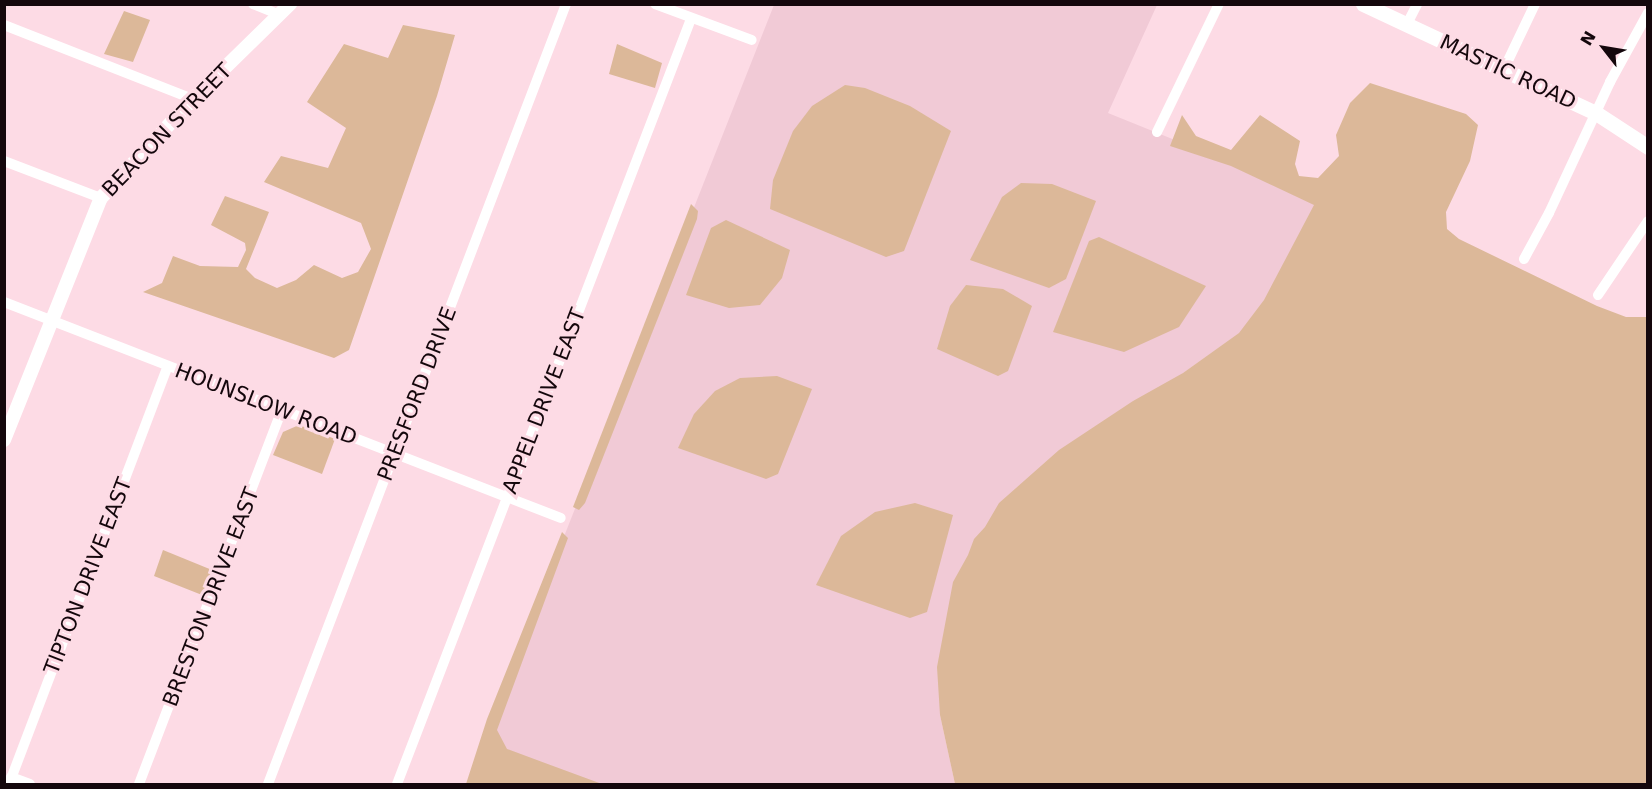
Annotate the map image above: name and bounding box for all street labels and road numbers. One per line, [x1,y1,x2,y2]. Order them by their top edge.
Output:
street label: MASTIC ROAD [1436,29,1580,115]
street label: BEACON STREET [97,58,237,202]
street label: PRESFORD DRIVE [372,303,462,485]
street label: APPEL DRIVE EAST [497,305,591,497]
street label: HOUNSLOW ROAD [171,358,361,450]
street label: TIPTON DRIVE EAST [39,474,137,678]
street label: BRESTON DRIVE EAST [158,484,264,710]

